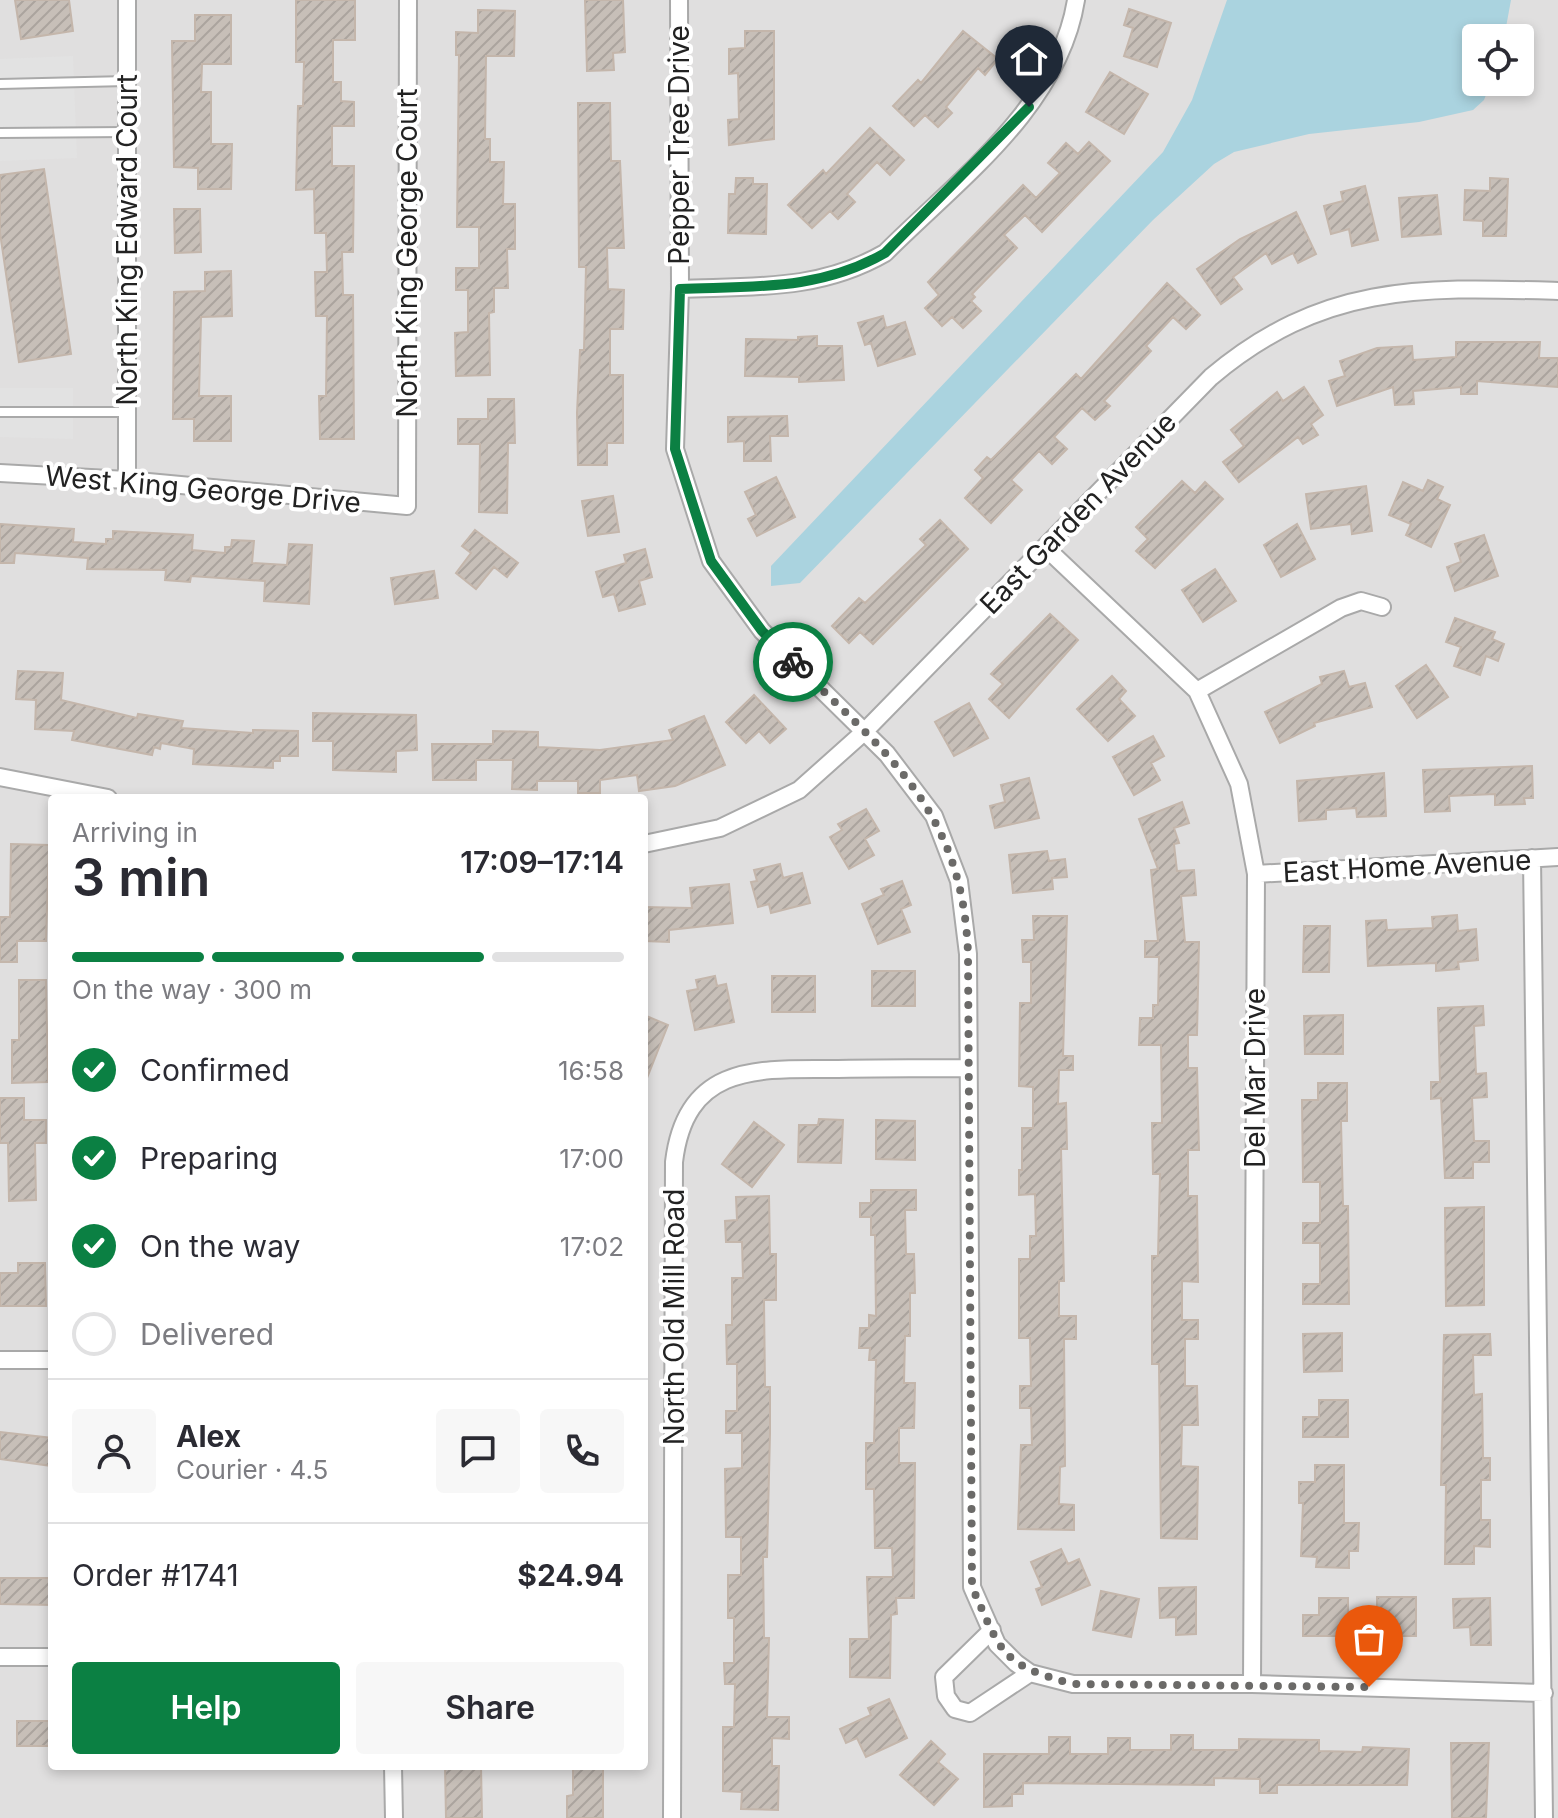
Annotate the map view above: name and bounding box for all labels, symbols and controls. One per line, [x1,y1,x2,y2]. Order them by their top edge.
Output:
map controls [1462,24,1534,96]
button: locate [1462,24,1534,96]
street label: Pepper Tree Drive [662,25,696,265]
pin [995,25,1063,107]
icon: home [1007,37,1051,81]
street label: North King Edward Court [110,74,144,406]
street label: North King George Court [390,88,424,418]
street label: East Garden Avenue [973,405,1183,621]
street label: West King George Drive [44,458,362,520]
courier [753,622,833,702]
icon: bike [771,640,815,684]
text: Arriving in [72,817,198,848]
street label: East Home Avenue [1282,843,1532,889]
text: 17:09–17:14 [460,844,624,880]
text: 3 min [72,846,210,909]
text: On the way · 300 m [72,974,312,1005]
street label: Del Mar Drive [1238,988,1272,1168]
icon: check [72,1048,116,1092]
text: Confirmed [140,1052,290,1088]
text: 16:58 [558,1055,624,1086]
icon: check [72,1136,116,1180]
text: Preparing [140,1140,278,1176]
text: 17:00 [559,1143,624,1174]
street label: North Old Mill Road [657,1189,691,1445]
icon: check [72,1224,116,1268]
text: On the way [140,1228,300,1264]
text: 17:02 [560,1231,624,1262]
text: Delivered [140,1316,274,1352]
button: person [72,1409,156,1493]
button: chat [436,1409,520,1493]
button: phone [540,1409,624,1493]
text: Alex [176,1418,241,1454]
text: Courier · 4.5 [176,1454,328,1485]
text: Order #1741 [72,1557,239,1593]
text: $24.94 [517,1557,624,1593]
pin [1335,1605,1403,1687]
icon: bag [1347,1617,1391,1661]
button: Help [72,1662,340,1754]
button: Share [356,1662,624,1754]

